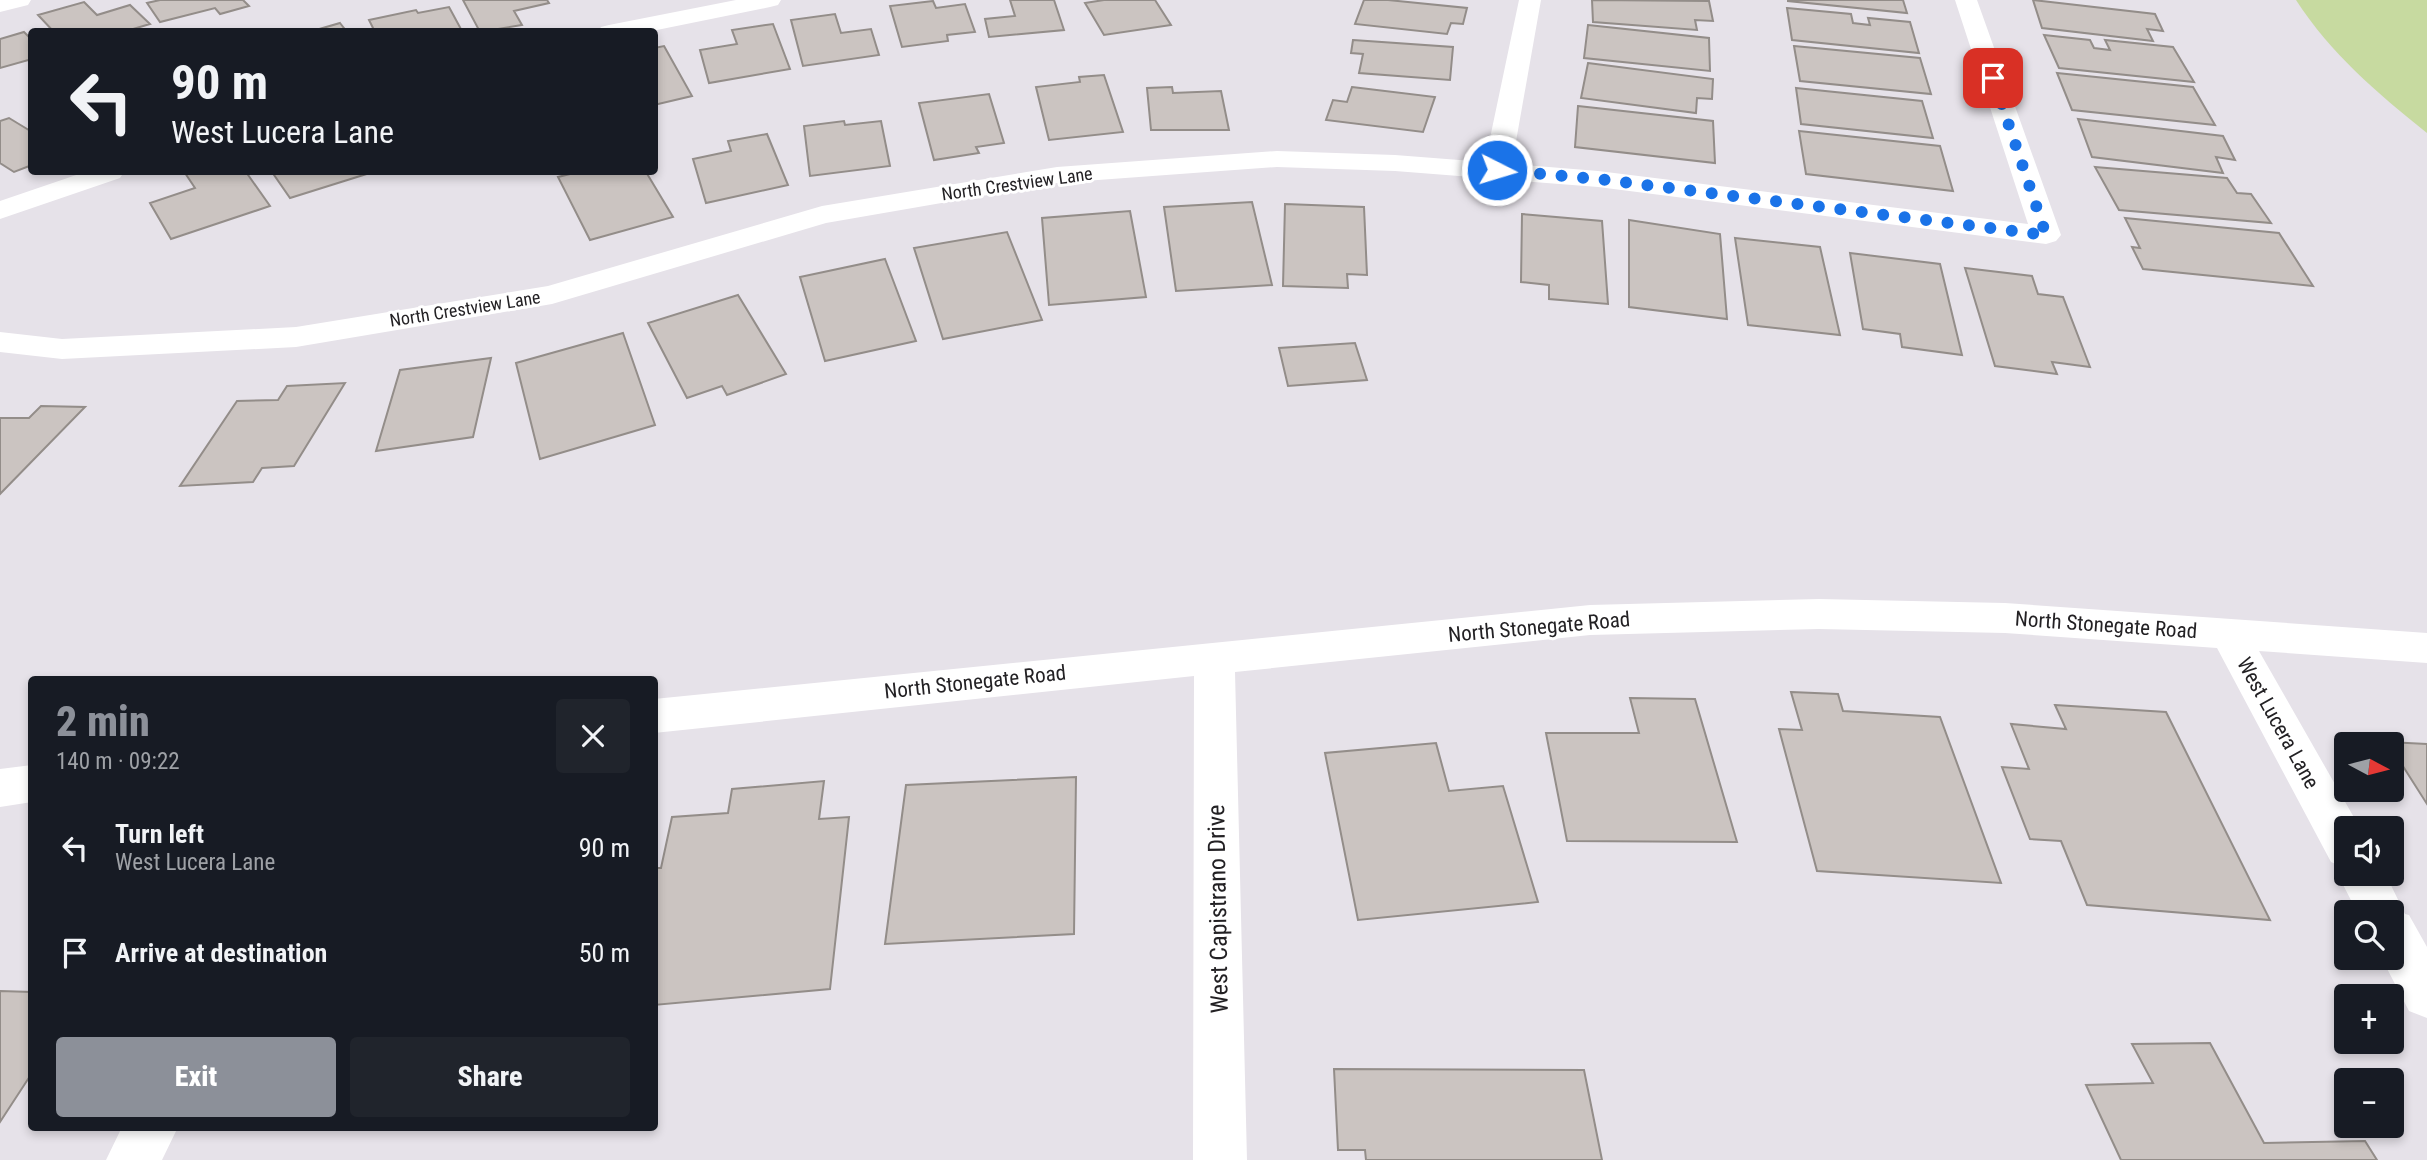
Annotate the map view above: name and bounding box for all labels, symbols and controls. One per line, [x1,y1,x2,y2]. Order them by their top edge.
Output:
pin [1963,48,2023,108]
text: 90 m [171,54,268,111]
icon: left [56,56,147,147]
icon: arrive [1974,59,2012,97]
text: West Lucera Lane [171,113,394,151]
position arrow [1460,133,1534,207]
street label: North Crestview Lane [940,163,1094,204]
street label: North Crestview Lane [388,286,542,331]
street label: North Stonegate Road [1447,607,1631,647]
street label: North Stonegate Road [2014,607,2198,643]
street label: West Lucera Lane [2232,653,2324,793]
street label: North Stonegate Road [883,661,1067,703]
text: 2 min [56,697,150,746]
button: close [556,699,630,773]
north arrow [2334,732,2404,802]
map controls [2334,732,2404,1138]
text: 140 m · 09:22 [56,748,180,775]
street label: West Capistrano Drive [1202,804,1234,1014]
button: sound [2334,816,2404,886]
text: Turn left [115,819,204,849]
icon: left [56,829,94,867]
text: 90 m [579,833,630,863]
text: West Lucera Lane [115,849,275,876]
button: search [2334,900,2404,970]
icon: arrive [56,934,94,972]
text: Arrive at destination [115,938,327,968]
text: 50 m [579,938,630,968]
button: + [2334,984,2404,1054]
button: Exit [56,1037,336,1117]
button: Share [350,1037,630,1117]
button: − [2334,1068,2404,1138]

